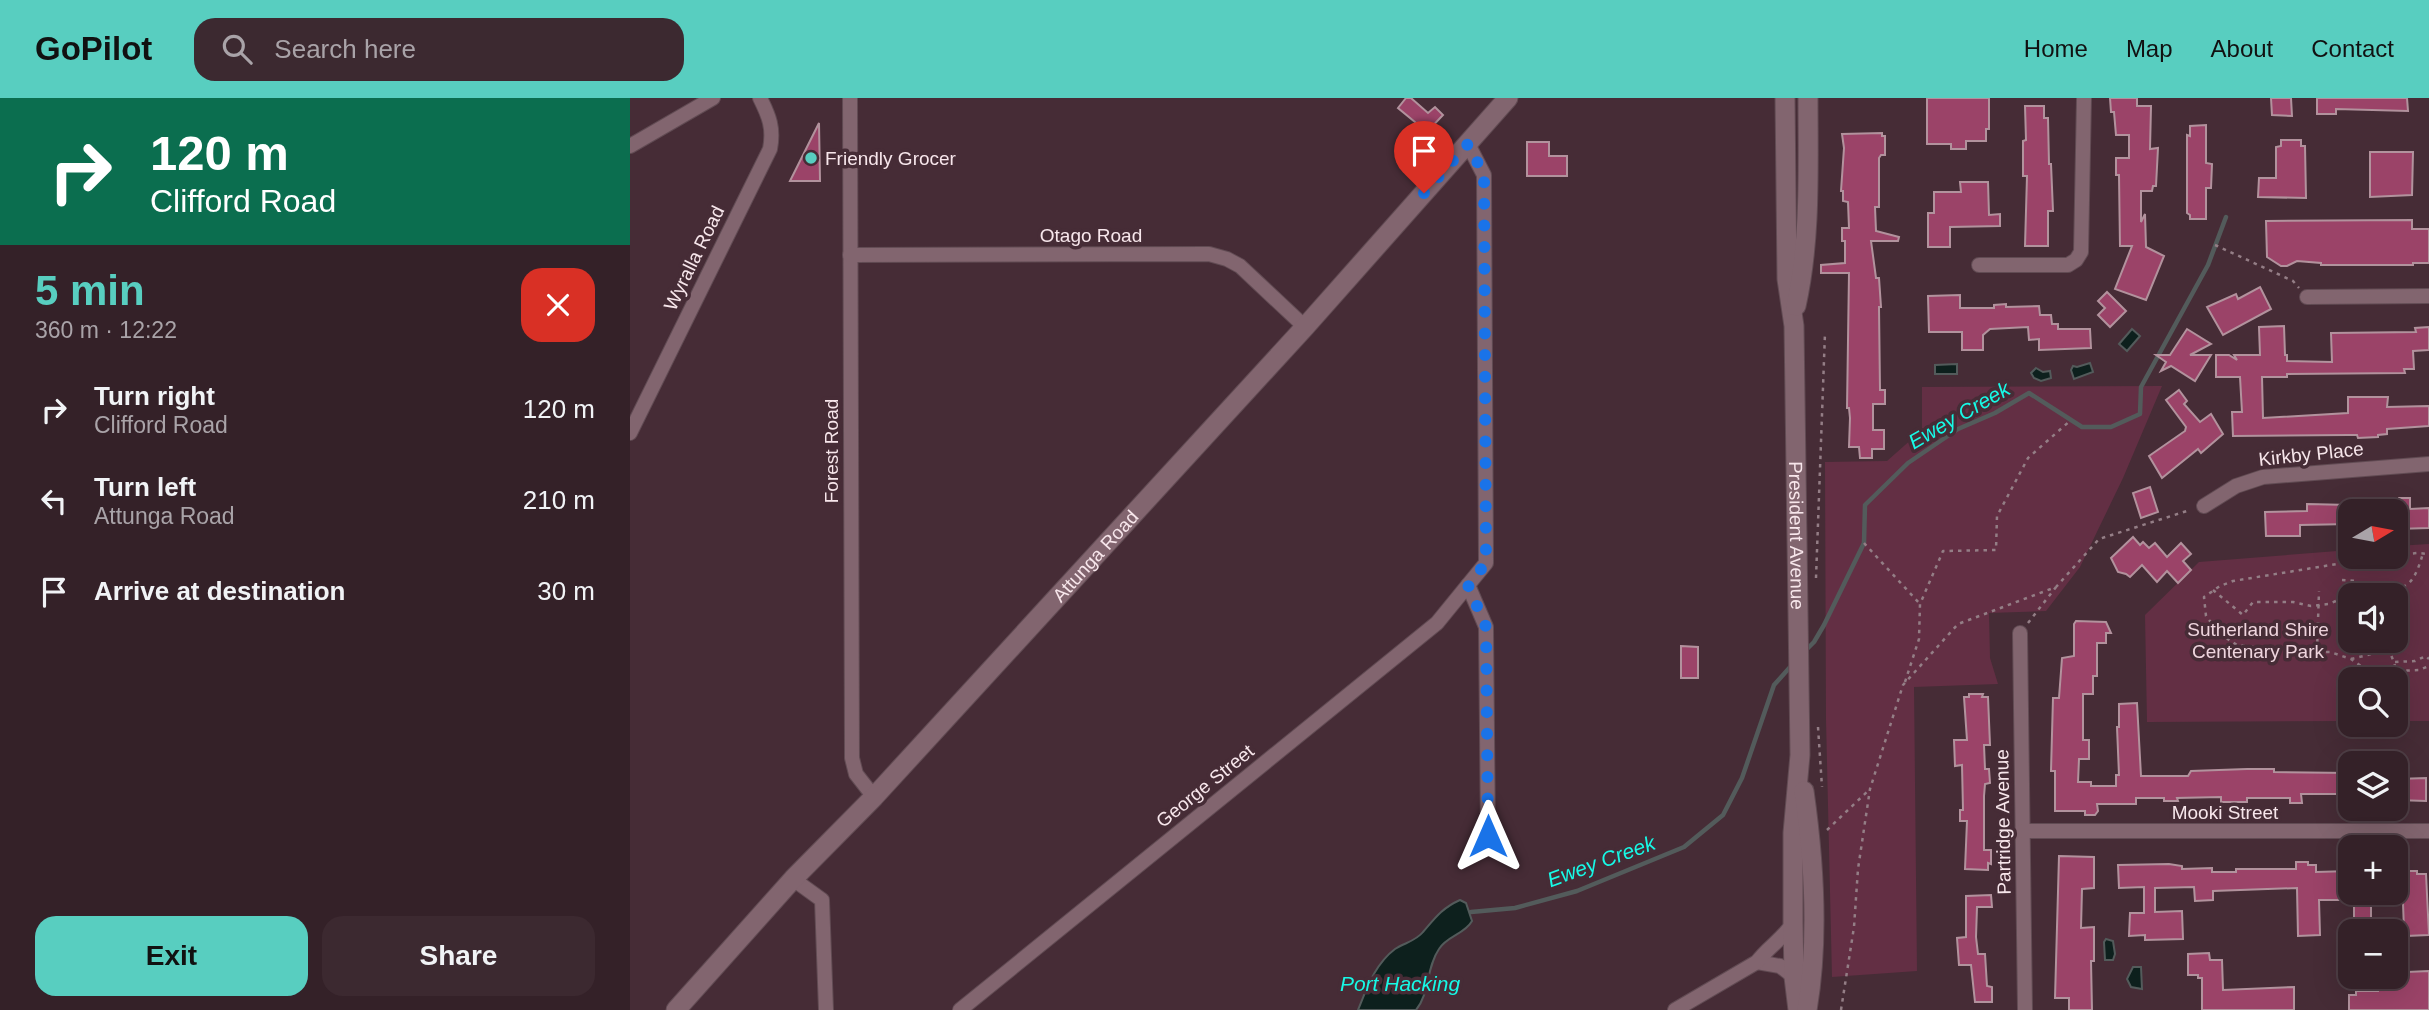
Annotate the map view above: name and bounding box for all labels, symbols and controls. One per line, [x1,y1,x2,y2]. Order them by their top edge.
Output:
search box [194,18,684,81]
text: GoPilot [35,30,152,67]
icon: search [218,30,256,68]
text: Search here [274,34,416,64]
text: Home [2024,35,2088,62]
text: Map [2126,35,2173,62]
text: About [2211,35,2273,62]
text: Contact [2311,35,2394,62]
pin [1394,121,1454,193]
icon: right [35,126,126,217]
text: 120 m [150,126,289,180]
icon: arrive [1405,132,1443,170]
place label: Friendly Grocer [825,148,957,169]
marker: Friendly Grocer [803,150,819,166]
text: Clifford Road [150,183,336,219]
street label: Wyralla Road [660,202,728,314]
street label: Otago Road [1040,225,1142,246]
text: 5 min [35,267,145,314]
button: close [521,268,595,342]
text: 360 m · 12:22 [35,317,177,343]
water label: Ewey Creek [1904,376,2015,453]
text: Turn right [94,381,215,411]
icon: right [35,391,73,429]
text: 120 m [523,394,595,424]
street label: Forest Road [821,399,842,503]
text: Clifford Road [94,412,228,438]
street label: Kirkby Place [2257,438,2365,470]
street label: President Avenue [1785,461,1808,610]
text: Turn left [94,472,196,502]
icon: left [35,482,73,520]
text: 210 m [523,485,595,515]
north arrow [2338,499,2408,569]
map controls [2338,499,2408,989]
text: Attunga Road [94,503,235,529]
street label: Attunga Road [1048,506,1142,606]
icon: arrive [35,573,73,611]
text: Arrive at destination [94,576,345,606]
text: 30 m [537,576,595,606]
button: sound [2338,583,2408,653]
park label: Sutherland Shire Centenary Park [2187,619,2329,662]
button: search [2338,667,2408,737]
street label: George Street [1152,740,1259,832]
street label: Partridge Avenue [1991,749,2015,895]
button: layers [2338,751,2408,821]
position arrow [1451,799,1525,873]
street label: Mooki Street [2172,802,2279,823]
water label: Ewey Creek [1544,830,1660,891]
button: + [2338,835,2408,905]
button: Exit [35,916,308,996]
button: Share [322,916,595,996]
button: − [2338,919,2408,989]
water label: Port Hacking [1340,972,1460,995]

